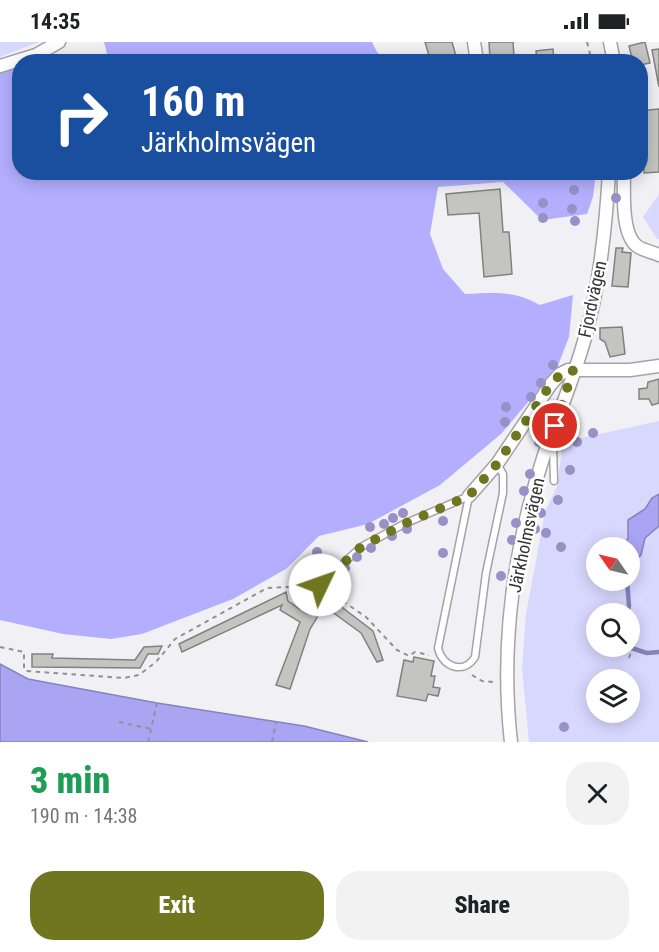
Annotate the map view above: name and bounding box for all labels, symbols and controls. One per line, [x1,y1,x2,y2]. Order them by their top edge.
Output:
text: 14:35 [30,9,81,34]
text: 160 m [141,77,246,126]
icon: right [42,78,120,156]
text: Järkholmsvägen [141,127,316,159]
street label: Fjordvägen [574,259,610,339]
pin [529,400,580,451]
icon: arrive [538,409,571,442]
street label: Järkholmsvägen [504,476,548,594]
north arrow [586,537,640,591]
map controls [586,537,640,723]
position arrow [288,553,352,617]
button: search [586,603,640,657]
button: layers [586,669,640,723]
text: 3 min [30,760,110,802]
button: close [566,762,629,825]
text: 190 m · 14:38 [30,804,137,828]
button: Exit [30,871,324,940]
button: Share [336,871,629,940]

